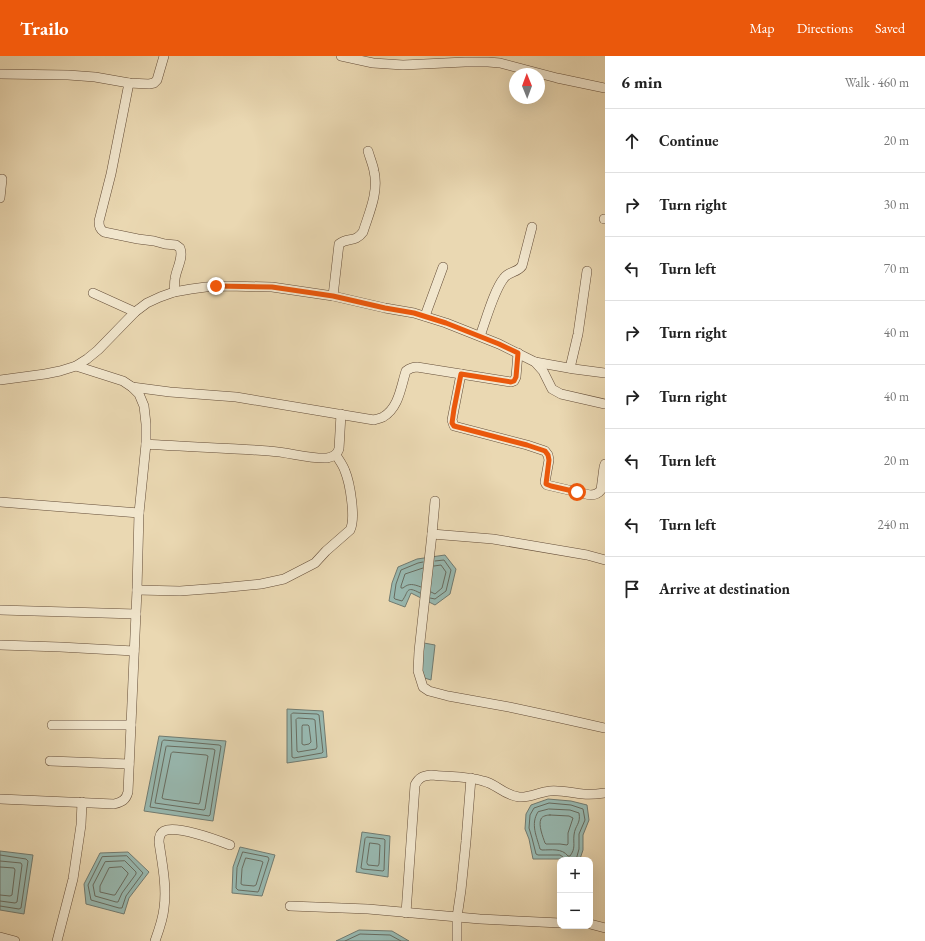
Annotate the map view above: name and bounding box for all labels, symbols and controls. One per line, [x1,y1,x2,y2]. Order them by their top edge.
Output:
text: Trailo [20,16,69,41]
text: Map [749,19,775,37]
text: Directions [797,19,853,37]
text: Saved [875,19,905,37]
north arrow [509,68,545,104]
text: 6 min [621,71,662,93]
text: Walk · 460 m [845,74,909,91]
icon: ahead [621,130,643,152]
text: Continue [659,131,719,150]
text: 20 m [884,132,909,149]
icon: right [621,194,643,216]
text: Turn right [659,195,727,214]
text: 30 m [884,196,909,213]
icon: left [621,258,643,280]
text: Turn left [659,259,716,278]
text: 70 m [884,260,909,277]
route end [207,277,225,295]
icon: right [621,322,643,344]
text: Turn right [659,323,727,342]
text: 40 m [884,324,909,341]
icon: right [621,386,643,408]
text: Turn right [659,387,727,406]
text: 40 m [884,388,909,405]
icon: left [621,450,643,472]
text: Turn left [659,451,716,470]
text: 20 m [884,452,909,469]
route start [568,483,586,501]
icon: left [621,514,643,536]
text: Turn left [659,515,716,534]
text: 240 m [878,516,909,533]
icon: arrive [621,578,643,600]
text: Arrive at destination [659,579,790,598]
map controls [557,857,593,929]
button: + [557,857,593,893]
button: − [557,893,593,929]

